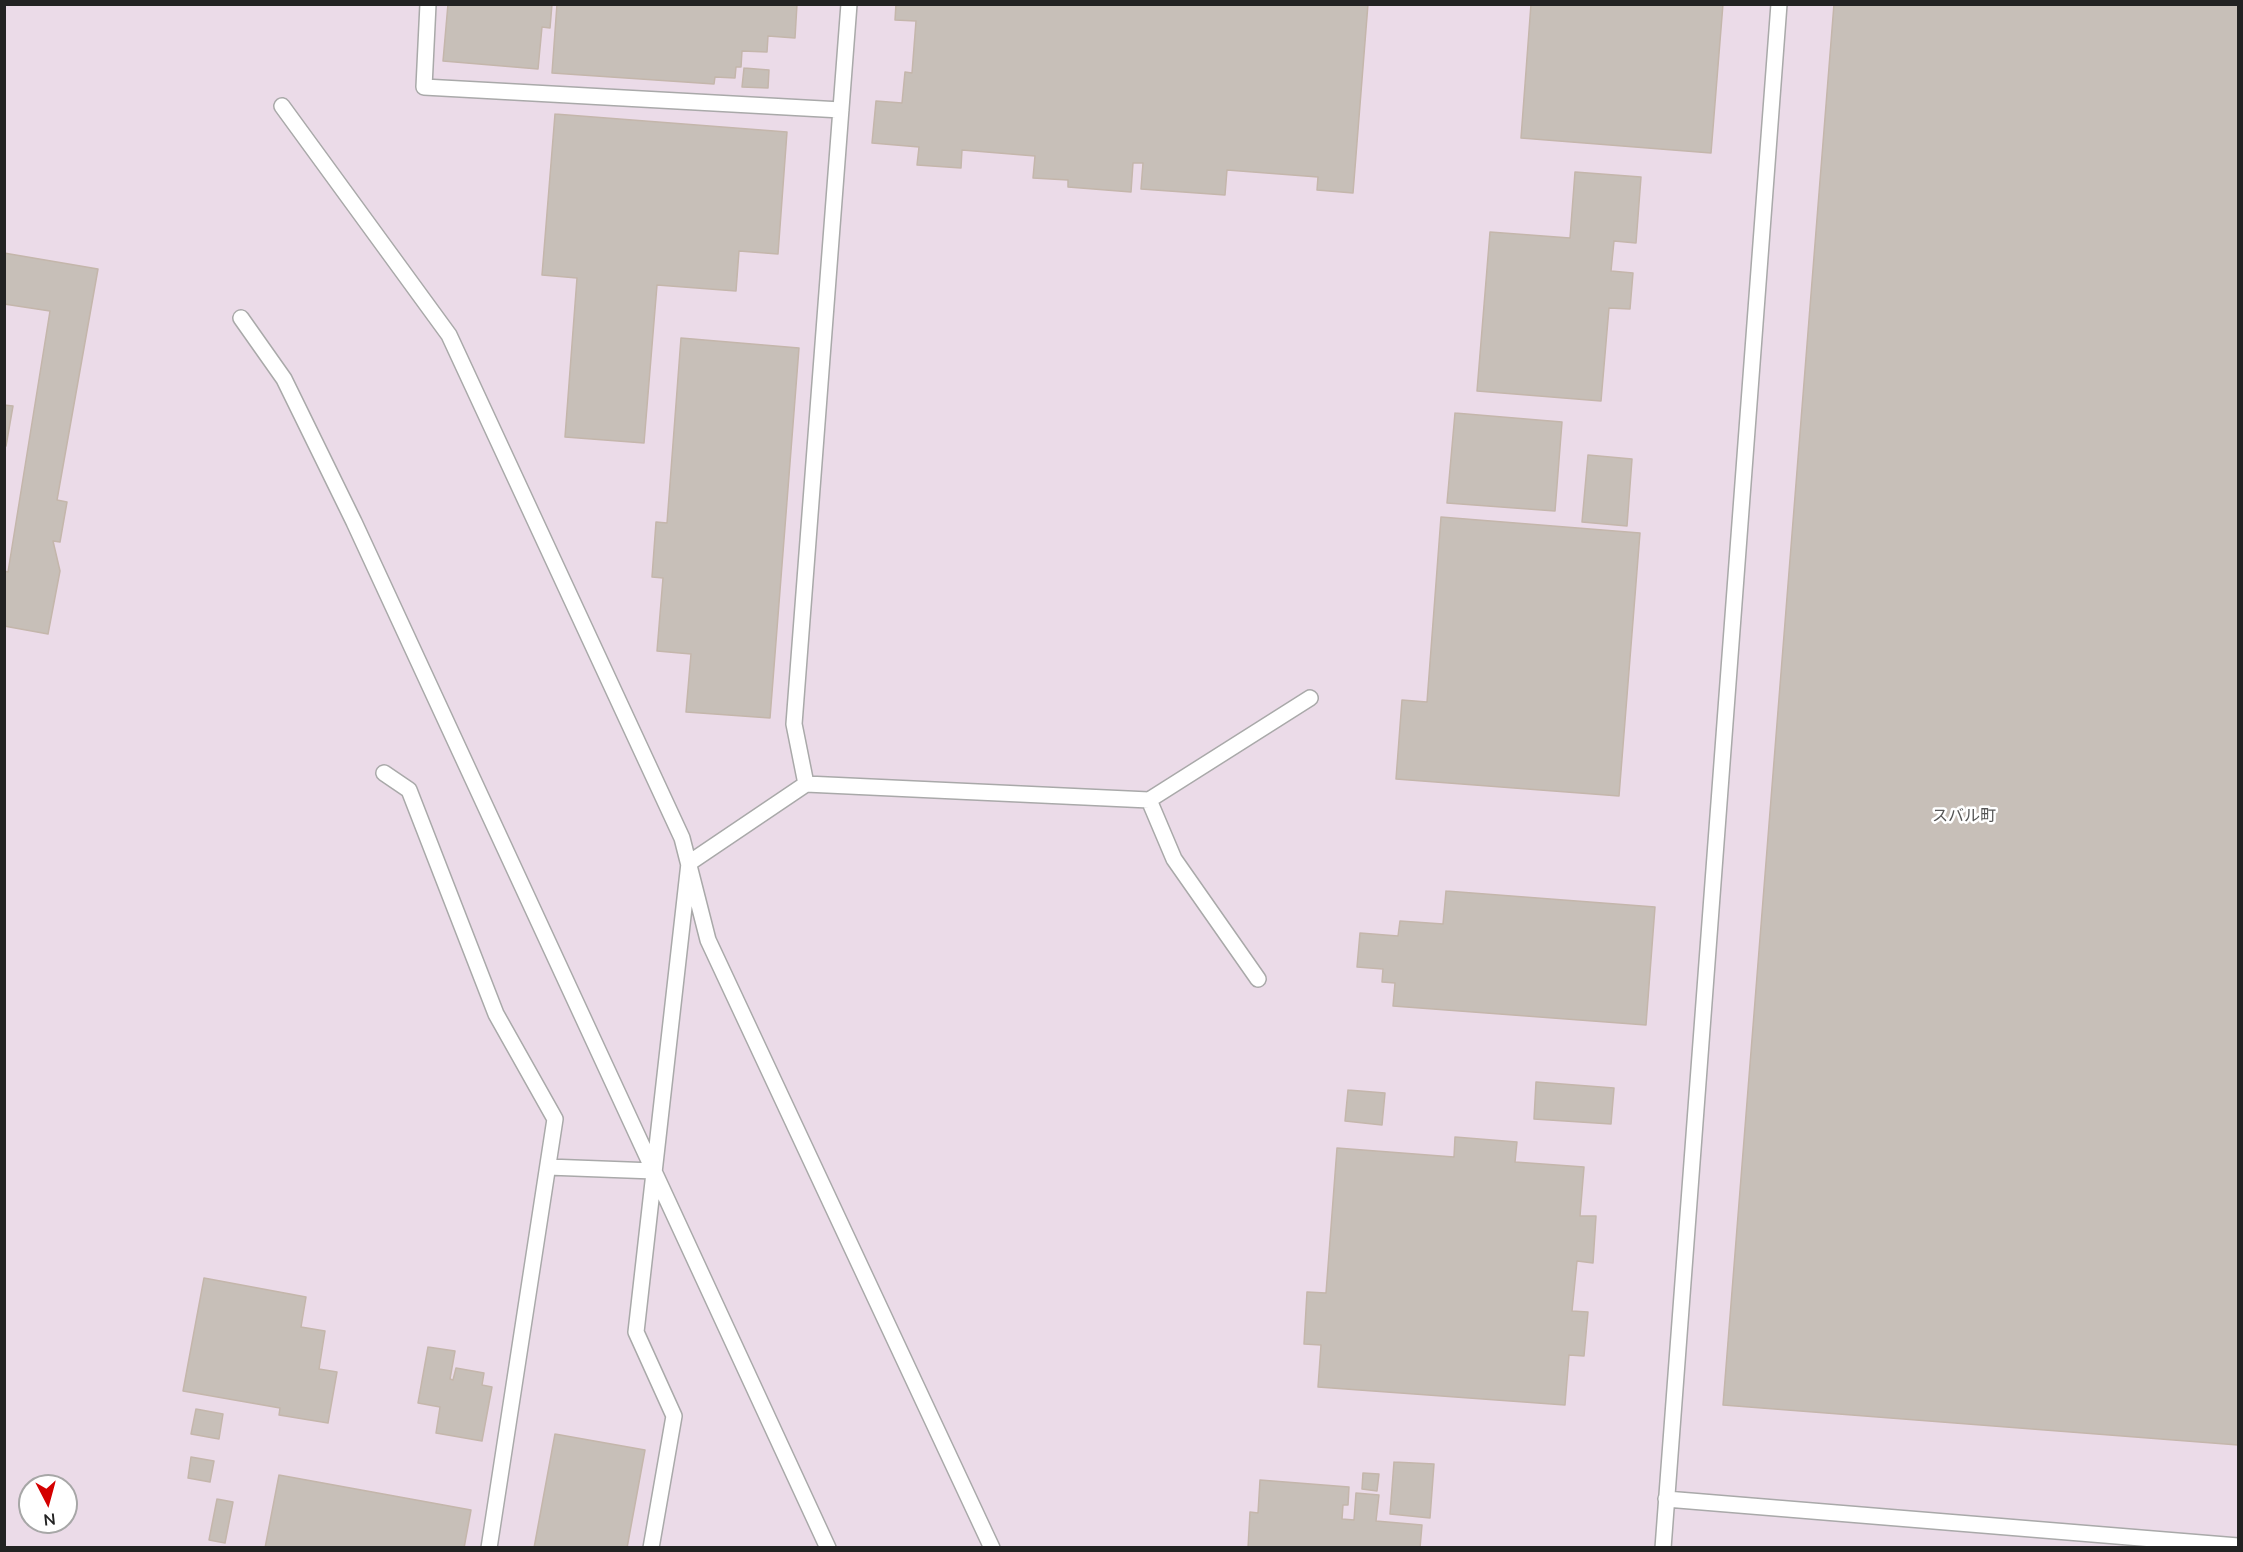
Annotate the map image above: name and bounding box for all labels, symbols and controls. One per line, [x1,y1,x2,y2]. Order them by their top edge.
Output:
district label: スバル町 [1932,806,1996,826]
north arrow [18,1474,78,1534]
text: N [43,1509,57,1530]

